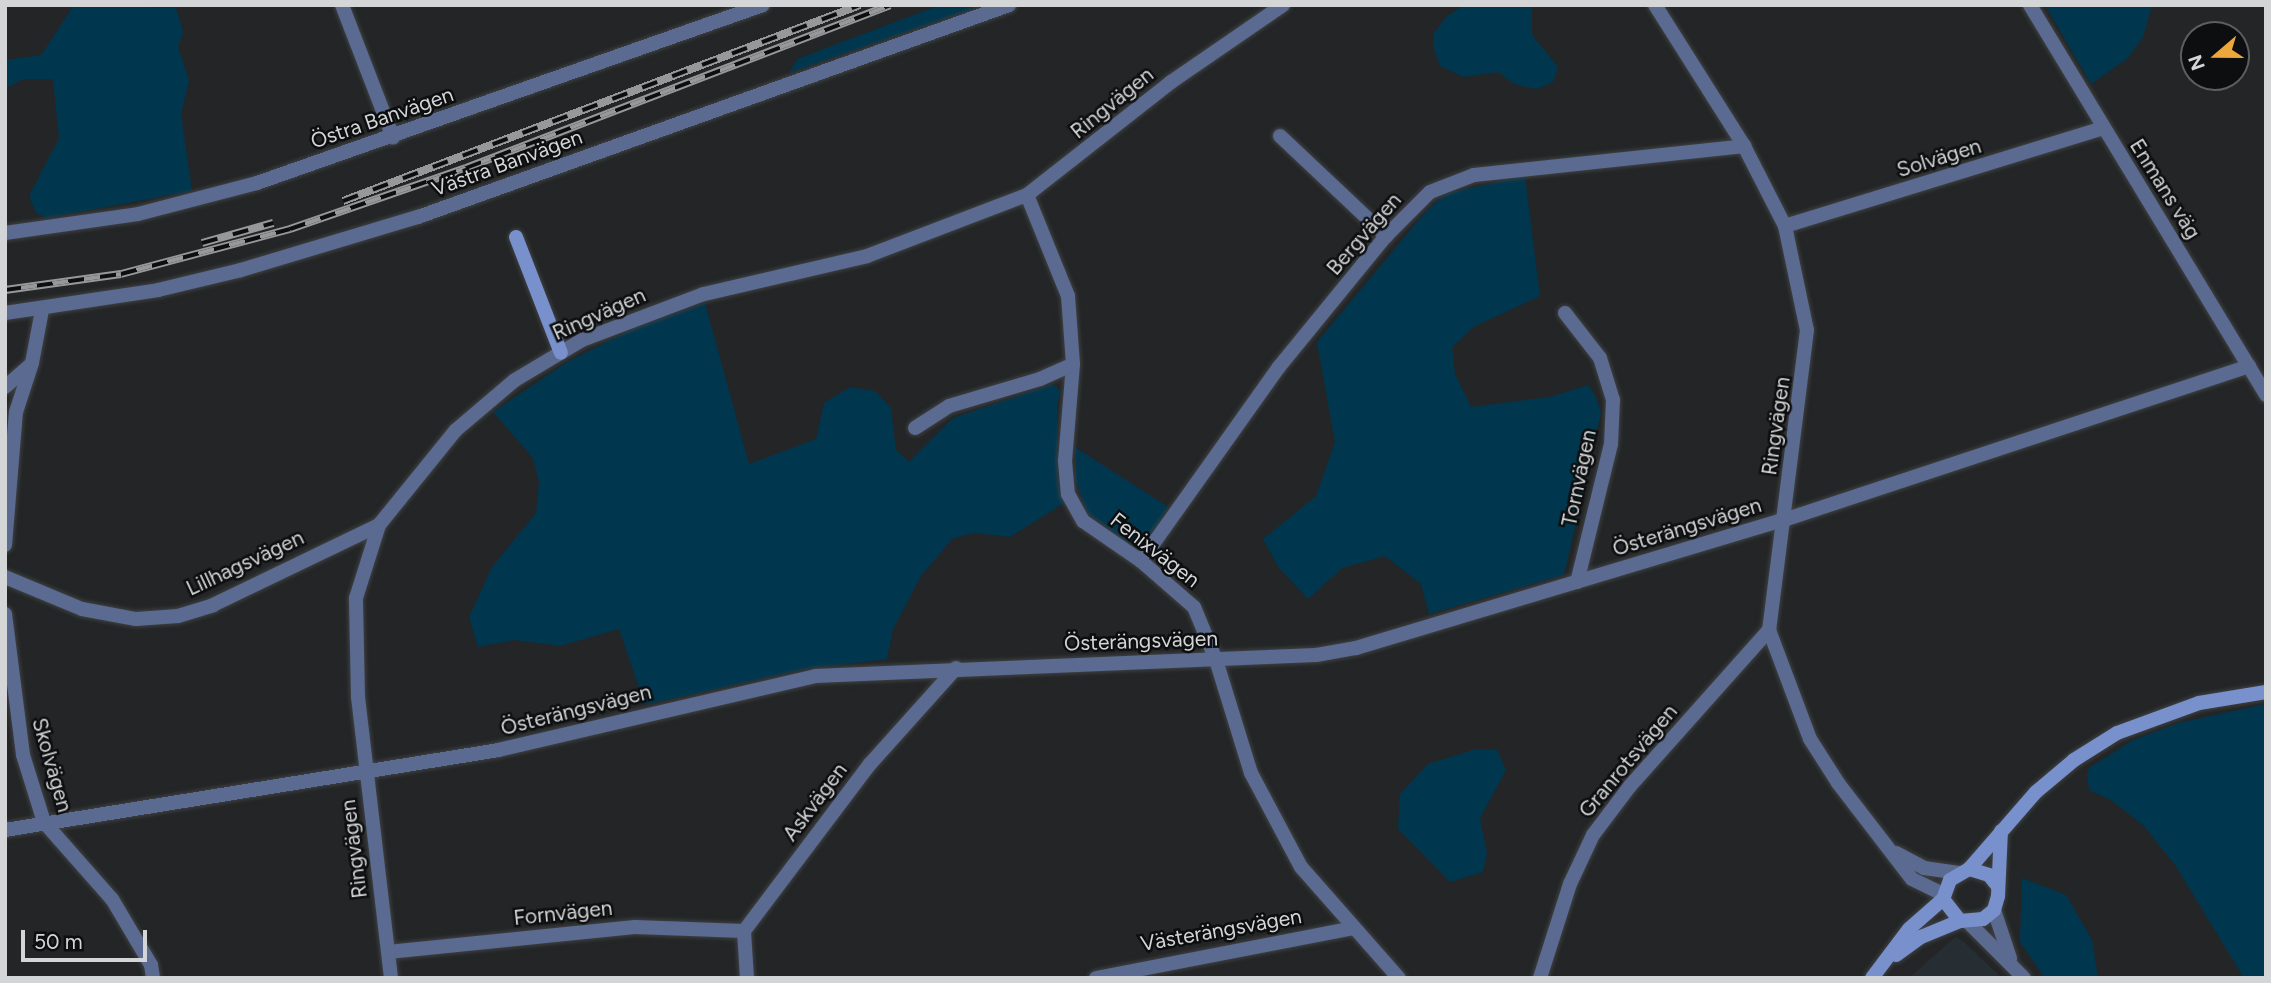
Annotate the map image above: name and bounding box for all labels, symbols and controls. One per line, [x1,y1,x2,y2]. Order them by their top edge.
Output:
north arrow [2180,21,2250,91]
text: N [2183,52,2210,74]
street label: Ringvägen [1066,62,1158,144]
street label: Östra Banvägen [307,82,457,154]
street label: Västra Banvägen [428,124,586,202]
street label: Solvägen [1894,133,1984,183]
street label: Enmans väg [2124,134,2206,244]
street label: Bergvägen [1321,188,1407,280]
street label: Ringvägen [549,282,649,346]
street label: Ringvägen [1757,375,1795,477]
street label: Tornvägen [1556,427,1602,529]
street label: Österängsvägen [1610,492,1764,562]
street label: Fenixvägen [1105,507,1205,593]
street label: Lillhagsvägen [182,525,308,601]
street label: Österängsvägen [1064,626,1218,656]
street label: Österängsvägen [498,679,654,741]
street label: Granrotsvägen [1573,699,1683,823]
street label: Skolvägen [27,715,77,815]
street label: Askvägen [777,758,853,846]
street label: Ringvägen [335,798,373,900]
street label: Fornvägen [512,895,614,931]
street label: Västerängsvägen [1138,903,1304,957]
scale bar [24,916,150,960]
text: 50 m [34,929,83,954]

